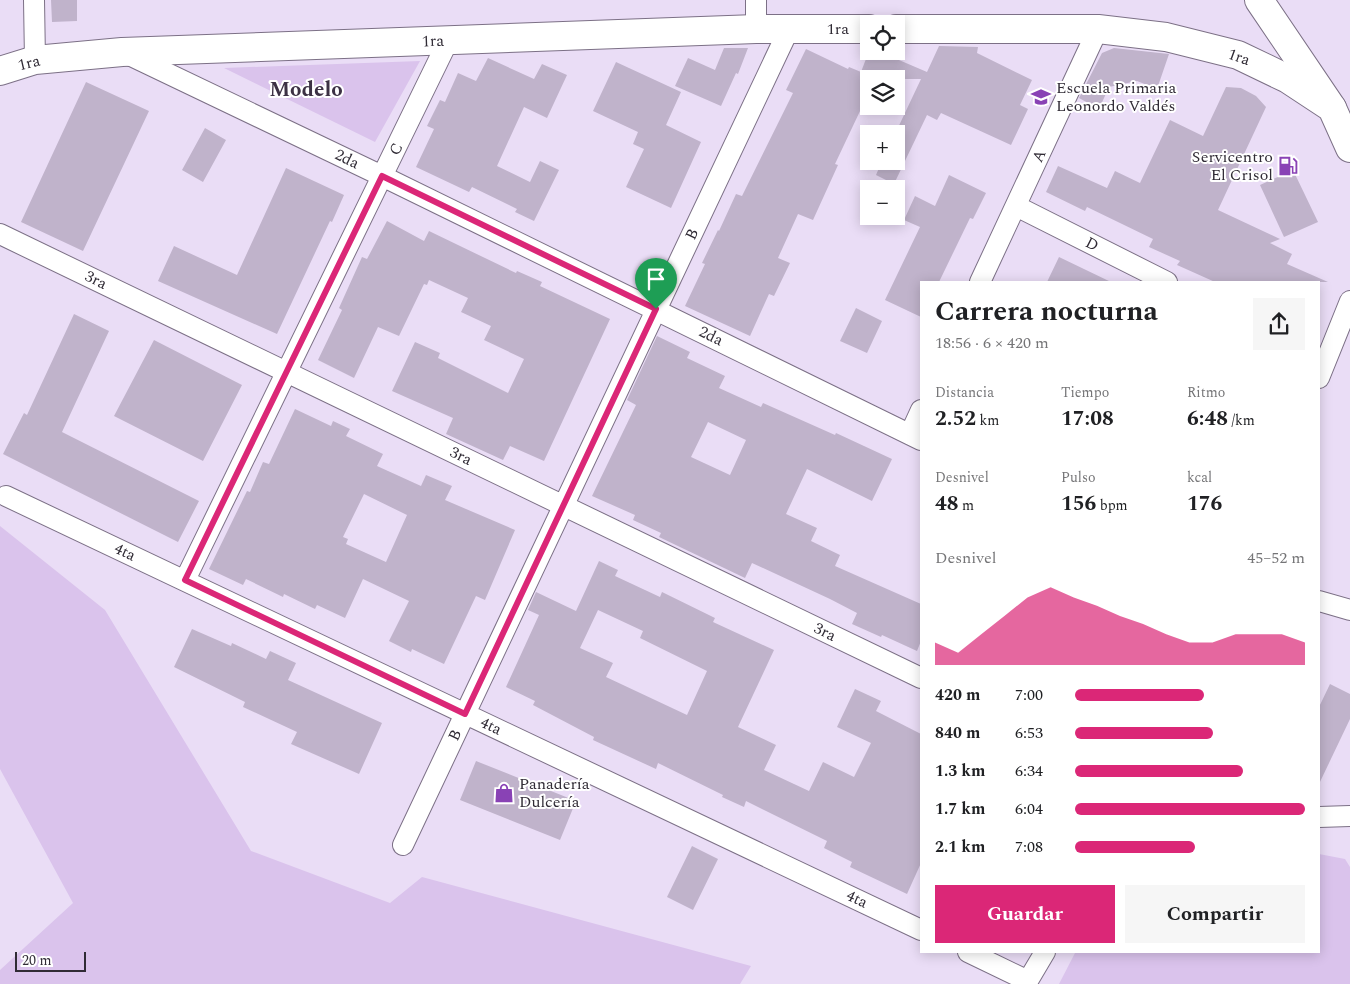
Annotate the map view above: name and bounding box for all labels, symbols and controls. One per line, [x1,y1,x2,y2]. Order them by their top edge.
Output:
map controls [860,15,905,225]
button: locate [860,15,905,60]
street label: 1ra [827,17,849,41]
street label: 1ra [421,29,445,53]
street label: 1ra [1224,42,1254,72]
street label: 1ra [15,49,43,77]
button: layers [860,70,905,115]
district label: Modelo [269,74,343,106]
place label: Escuela Primaria Leonordo Valdés [1056,76,1177,118]
school or university icon: Escuela Primaria Leonordo Valdés [1030,86,1052,108]
button: + [860,125,905,170]
street label: C [383,139,409,159]
street label: 2da [331,143,364,175]
street label: A [1026,145,1052,167]
place label: Servicentro El Crisol [1192,145,1273,187]
fuel station icon: Servicentro El Crisol [1277,155,1299,177]
button: − [860,180,905,225]
street label: B [679,224,705,244]
street label: D [1081,230,1103,258]
pin [635,258,677,309]
street label: 3ra [81,264,111,296]
icon: arrive [642,265,670,293]
text: Carrera nocturna [935,290,1158,333]
button: share [1253,298,1305,350]
street label: 2da [695,320,728,352]
text: 18:56 · 6 × 420 m [935,331,1049,355]
text: Distancia [935,382,994,403]
text: Tiempo [1061,382,1109,403]
text: Ritmo [1187,382,1225,403]
text: 2.52 [935,403,976,435]
text: 17:08 [1061,403,1114,435]
text: 6:48 [1187,403,1228,435]
text: km [976,410,999,431]
text: /km [1228,410,1255,431]
street label: 3ra [446,440,476,472]
text: Desnivel [935,467,989,488]
text: Pulso [1061,467,1096,488]
text: kcal [1187,467,1212,488]
text: 48 [935,488,959,520]
text: 156 [1061,488,1096,520]
text: 176 [1187,488,1222,520]
text: m [959,495,974,516]
text: bpm [1096,495,1128,516]
street label: 4ta [110,537,140,567]
text: Desnivel [935,546,996,570]
text: 45–52 m [1247,546,1305,570]
street label: 3ra [810,616,840,648]
text: 420 m [935,683,980,707]
text: 7:00 [1015,683,1043,707]
street label: 4ta [476,711,506,741]
text: 840 m [935,721,980,745]
text: 6:53 [1015,721,1043,745]
street label: B [442,725,468,745]
text: 1.3 km [935,759,985,783]
text: 6:34 [1015,759,1043,783]
place label: Panadería Dulcería [519,772,590,814]
shop icon: Panadería Dulcería [493,782,515,804]
text: 1.7 km [935,797,985,821]
text: 6:04 [1015,797,1043,821]
text: 2.1 km [935,835,985,859]
text: 7:08 [1015,835,1043,859]
street label: 4ta [842,884,872,914]
button: Guardar [935,885,1115,943]
button: Compartir [1125,885,1305,943]
scale bar [15,949,86,972]
text: 20 m [22,950,52,971]

